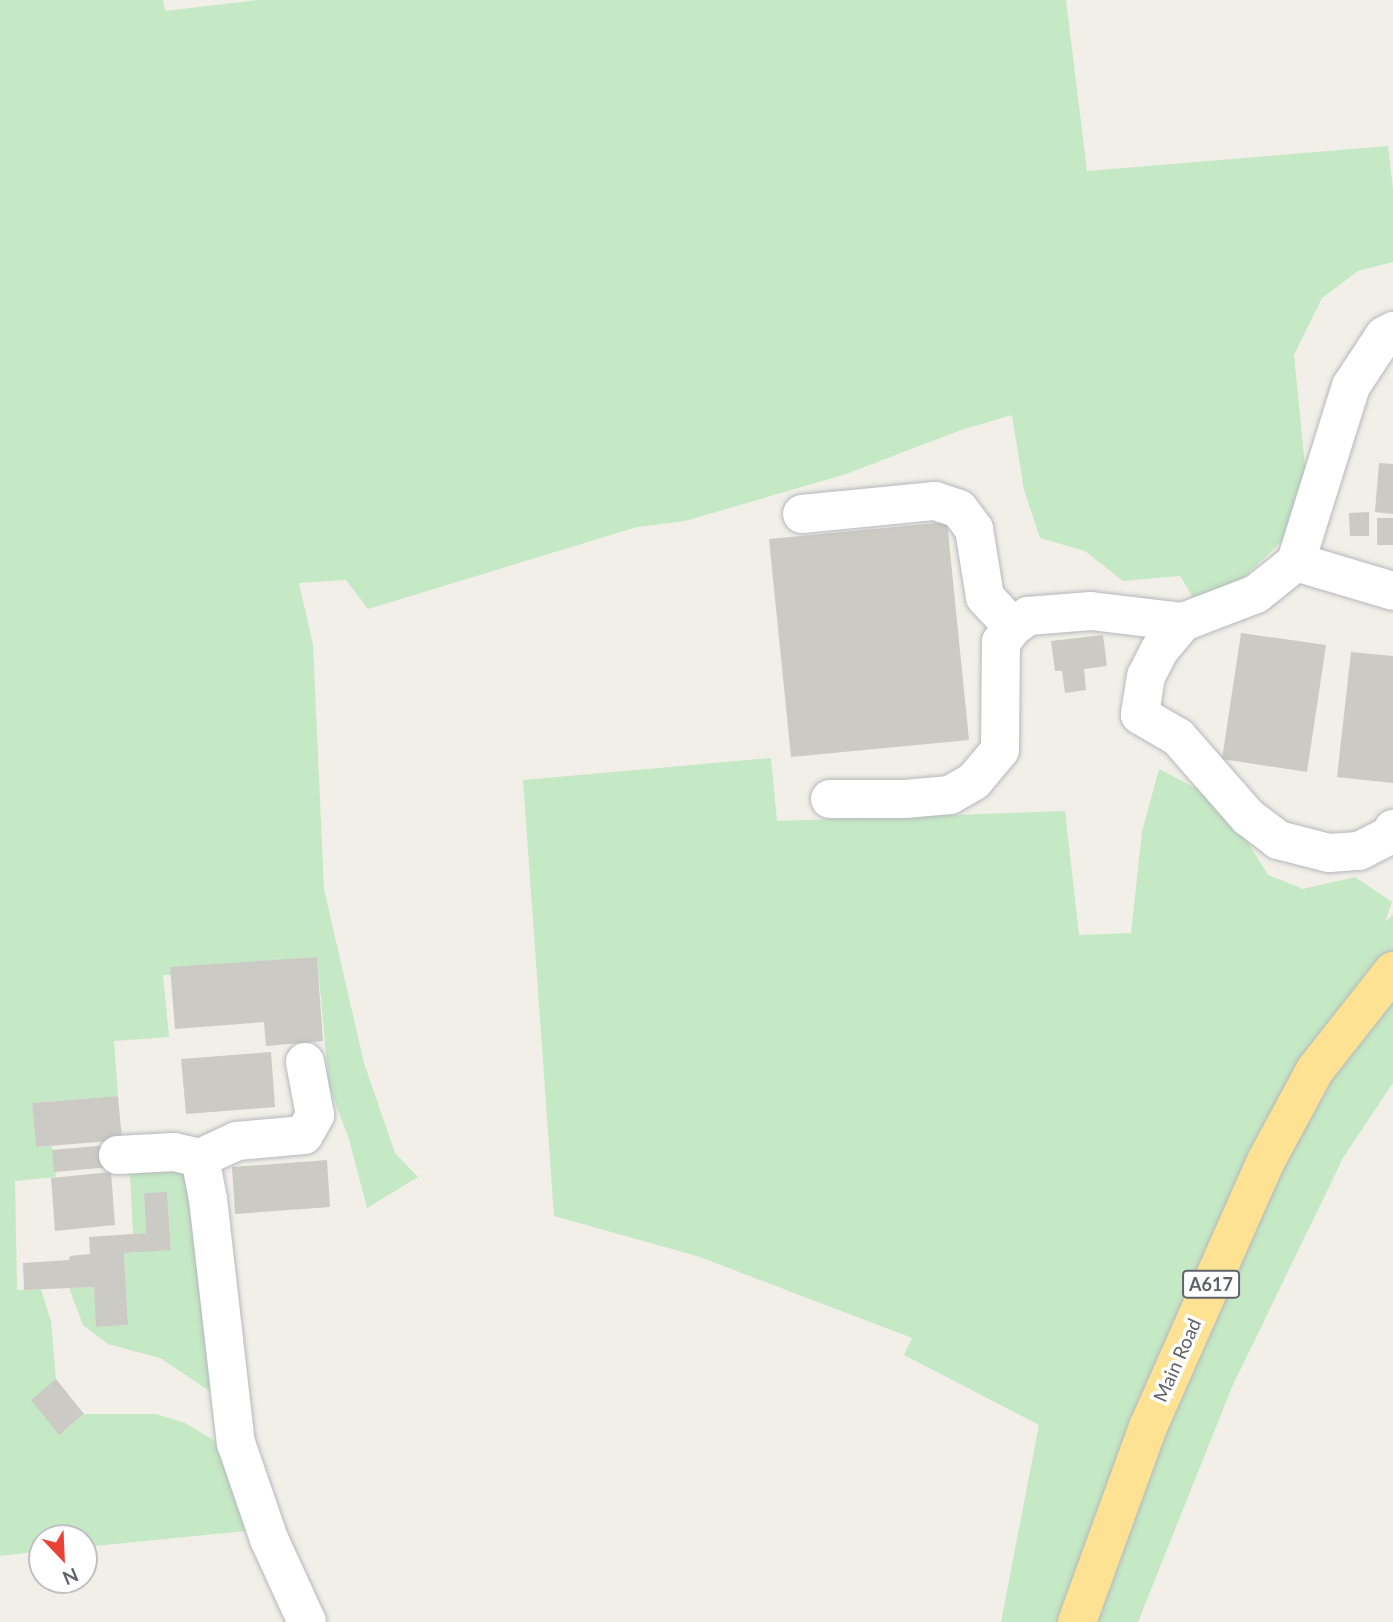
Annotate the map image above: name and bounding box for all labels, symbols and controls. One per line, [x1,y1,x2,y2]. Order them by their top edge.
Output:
road number: A617 [1181,1269,1241,1298]
street label: Main Road [1148,1315,1206,1405]
north arrow [28,1524,98,1594]
text: N [59,1564,82,1590]

